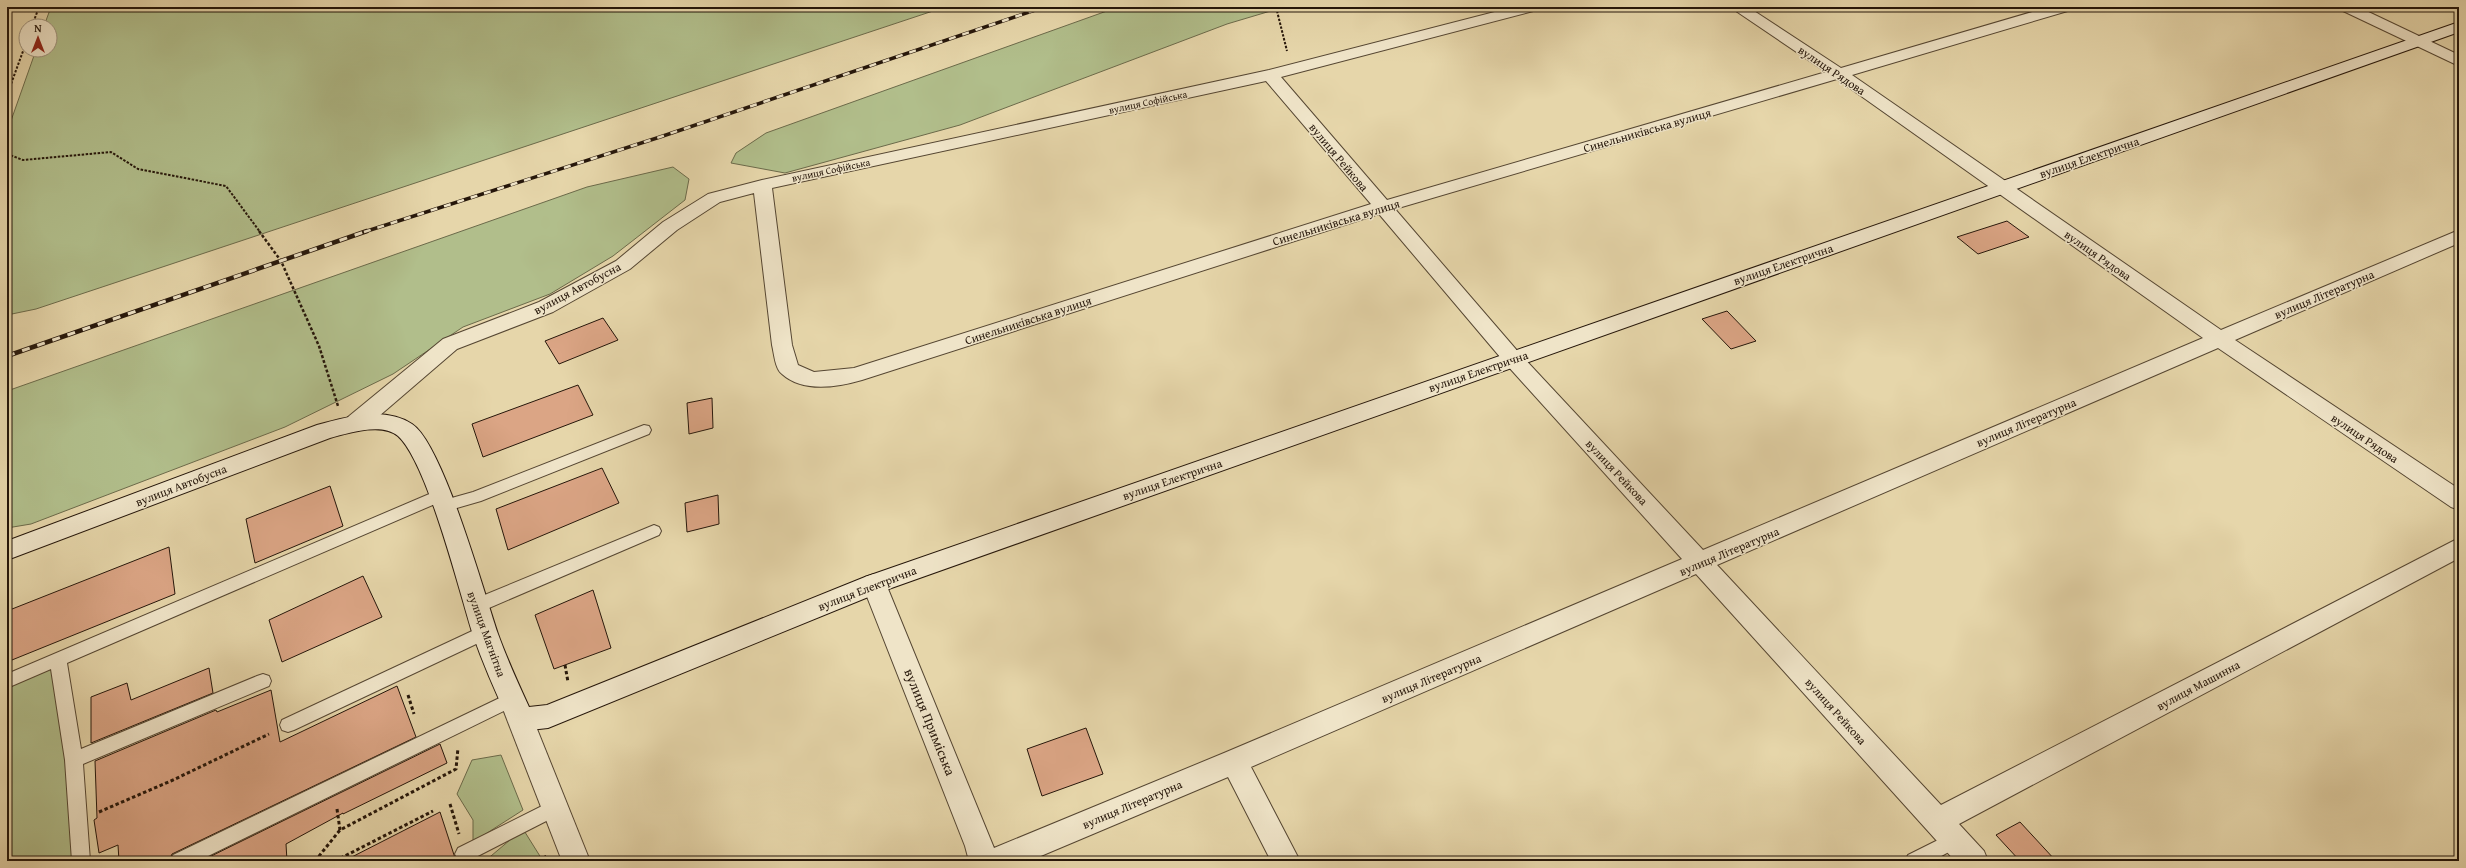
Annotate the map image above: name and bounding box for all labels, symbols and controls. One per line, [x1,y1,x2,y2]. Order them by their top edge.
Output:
north arrow [18,18,58,58]
text: N [34,20,42,36]
street label: вулиця Рядова [1795,41,1869,99]
street label: вулиця Софійська [1108,86,1189,118]
street label: Синельниківська вулиця [1581,104,1713,156]
street label: вулиця Рейкова [1305,119,1373,195]
street label: вулиця Електрична [2037,132,2141,182]
street label: вулиця Софійська [791,154,872,186]
street label: Синельниківська вулиця [1270,195,1402,249]
street label: вулиця Рядова [2061,226,2135,284]
street label: вулиця Електрична [1731,239,1835,289]
street label: вулиця Автобусна [530,258,624,318]
street label: вулиця Літературна [2271,265,2377,323]
street label: Синельниківська вулиця [962,291,1094,349]
street label: вулиця Електрична [1426,346,1530,396]
street label: вулиця Літературна [1973,393,2079,451]
street label: вулиця Рядова [2328,409,2402,467]
street label: вулиця Рейкова [1582,435,1652,509]
street label: вулиця Електрична [1120,454,1224,504]
street label: вулиця Автобусна [133,460,229,510]
street label: вулиця Літературна [1676,522,1782,580]
street label: вулиця Електрична [815,561,919,615]
street label: вулиця Магнітна [464,589,511,680]
street label: вулиця Літературна [1378,649,1484,707]
street label: вулиця Машинна [2153,656,2243,714]
street label: вулиця Приміська [899,666,961,779]
street label: вулиця Рейкова [1801,674,1871,748]
street label: вулиця Літературна [1079,775,1185,833]

